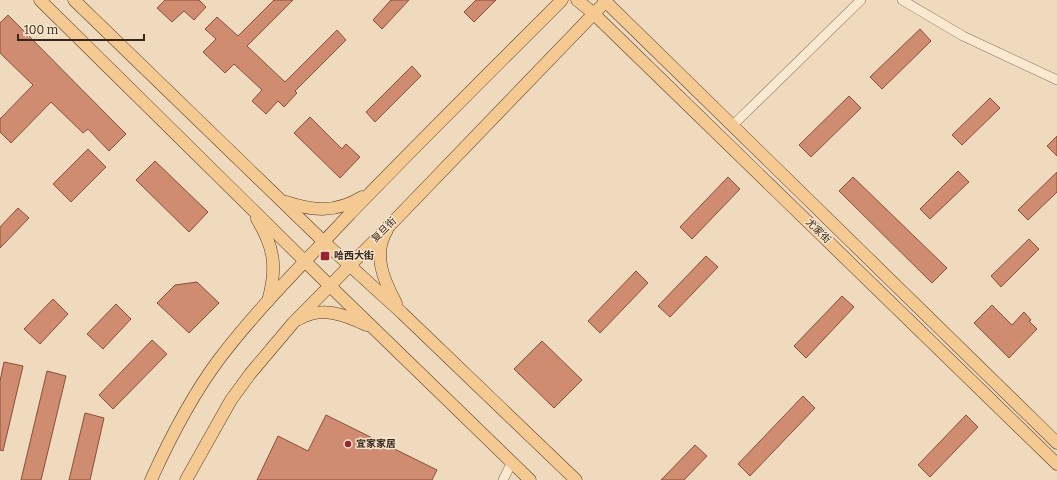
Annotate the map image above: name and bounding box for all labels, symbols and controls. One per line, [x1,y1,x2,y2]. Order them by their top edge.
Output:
scale bar [18,16,144,42]
text: 100 m [24,23,59,37]
street label: 复旦街 [369,215,399,245]
street label: 尤家街 [803,216,833,246]
marker: 哈西大街 [319,250,331,262]
place label: 哈西大街 [334,250,374,262]
place label: 宜家家居 [356,438,396,450]
marker: 宜家家居 [343,439,353,449]

